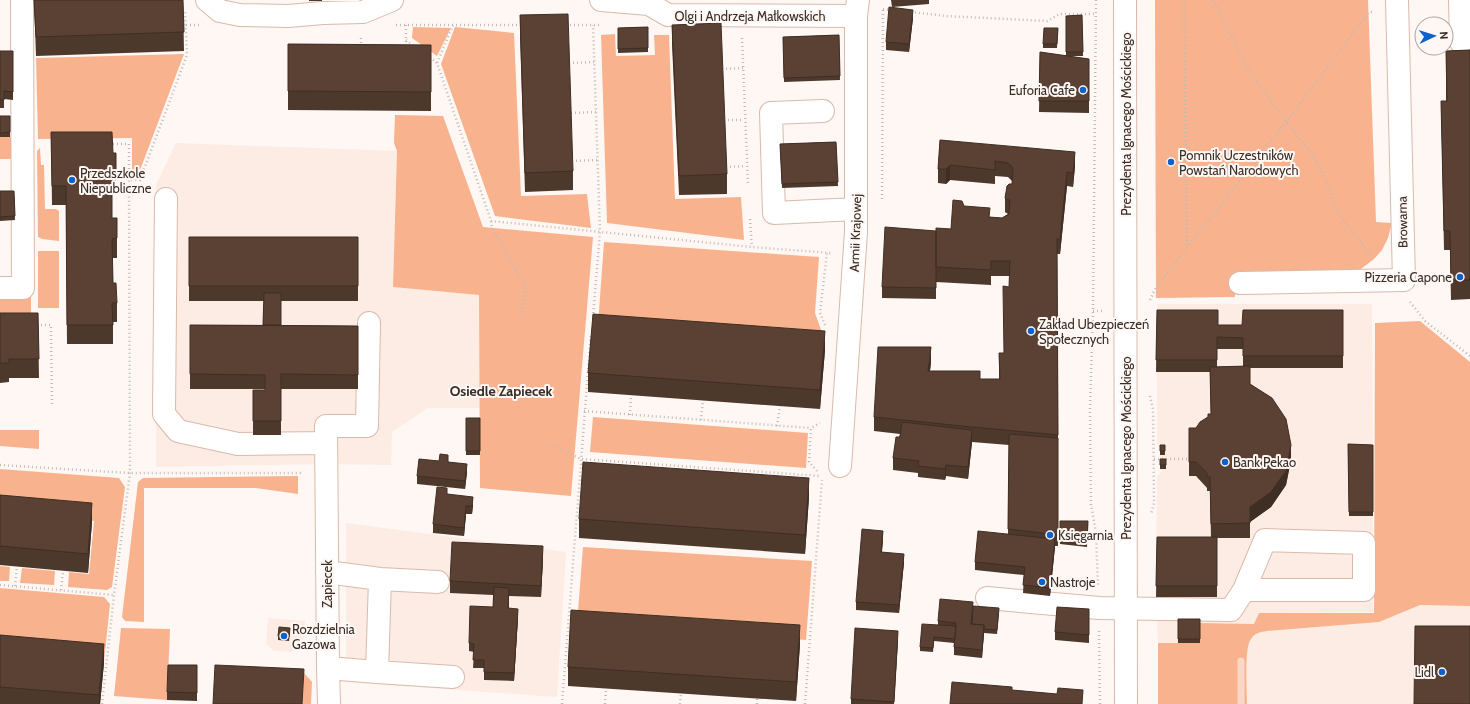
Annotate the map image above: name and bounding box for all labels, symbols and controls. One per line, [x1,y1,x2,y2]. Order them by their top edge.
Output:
street label: Olgi i Andrzeja Małkowskich [675,8,825,25]
north arrow [1414,16,1454,56]
text: N [1437,31,1451,40]
street label: Prezydenta Ignacego Mościckiego [1118,32,1134,216]
place label: Euforia Cafe [1009,82,1075,98]
marker: Euforia Cafe [1078,85,1088,95]
place label: Pomnik Uczestników Powstań Narodowych [1179,147,1298,178]
marker: Pomnik Uczestników Powstań Narodowych [1166,157,1176,167]
place label: Przedszkole Niepubliczne [80,165,152,196]
marker: Przedszkole Niepubliczne [67,175,77,185]
street label: Armii Krajowej [846,194,865,272]
street label: Browarna [1394,195,1410,248]
place label: Pizzeria Capone [1365,269,1452,285]
marker: Pizzeria Capone [1455,272,1465,282]
place label: Zakład Ubezpieczeń Społecznych [1039,316,1149,347]
marker: Zakład Ubezpieczeń Społecznych [1026,326,1036,336]
street label: Prezydenta Ignacego Mościckiego [1118,356,1134,540]
district label: Osiedle Zapiecek [450,382,552,400]
place label: Bank Pekao [1233,454,1296,470]
marker: Bank Pekao [1220,457,1230,467]
place label: Księgarnia [1058,527,1114,543]
marker: Księgarnia [1045,530,1055,540]
street label: Zapiecek [319,560,335,608]
place label: Nastroje [1050,574,1096,591]
marker: Nastroje [1037,577,1047,587]
place label: Rozdzielnia Gazowa [292,621,355,652]
marker: Rozdzielnia Gazowa [279,631,289,641]
place label: Lidl [1414,664,1434,680]
marker: Lidl [1437,667,1447,677]

